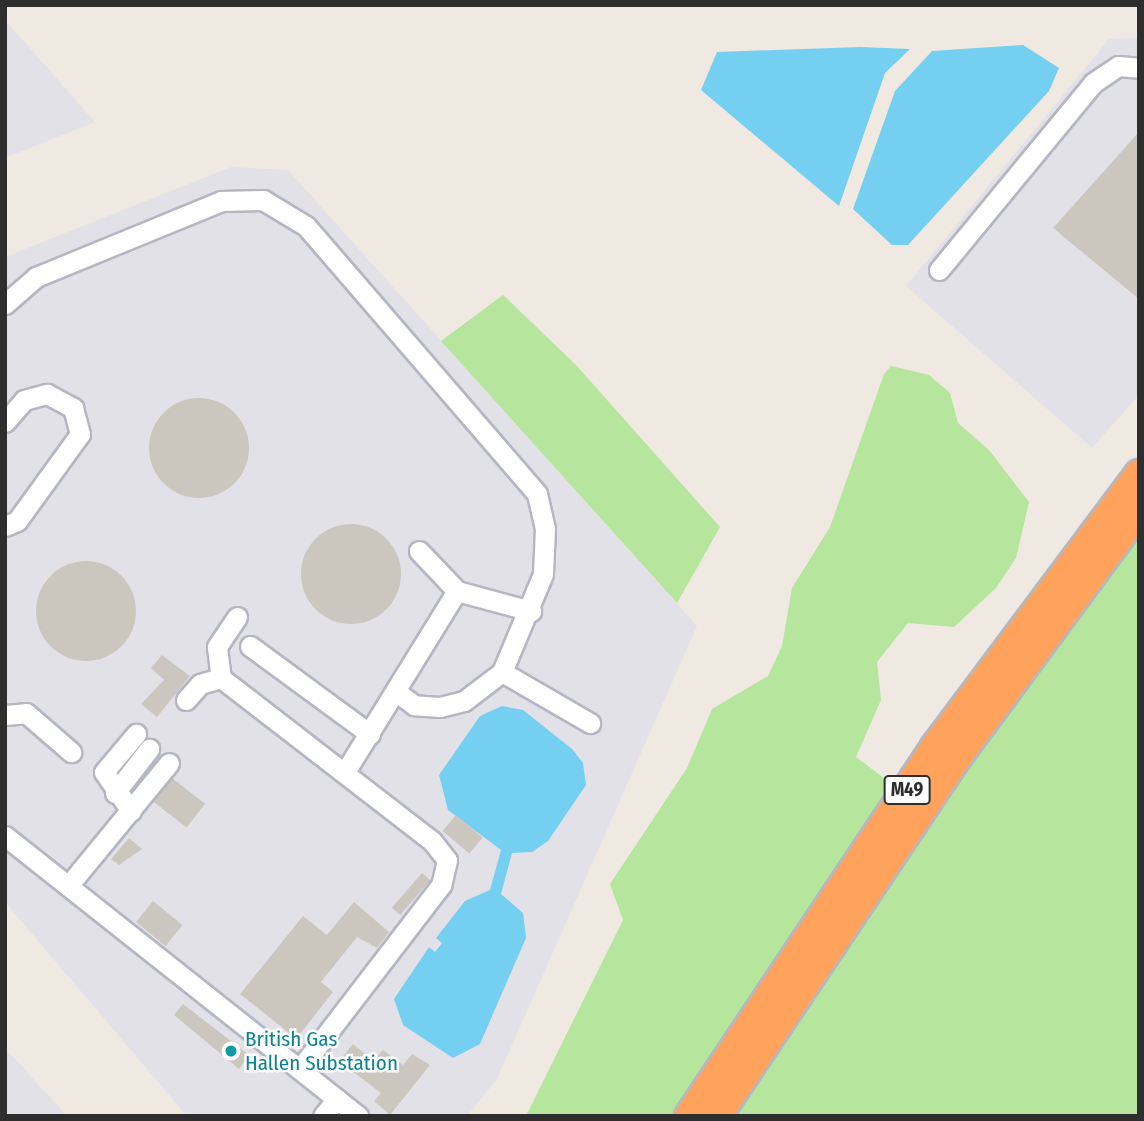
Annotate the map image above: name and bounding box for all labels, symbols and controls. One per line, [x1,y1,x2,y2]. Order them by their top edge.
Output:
road number: M49 [883,775,932,806]
place label: British Gas Hallen Substation [245,1026,398,1076]
marker: British Gas Hallen Substation [223,1043,239,1059]

